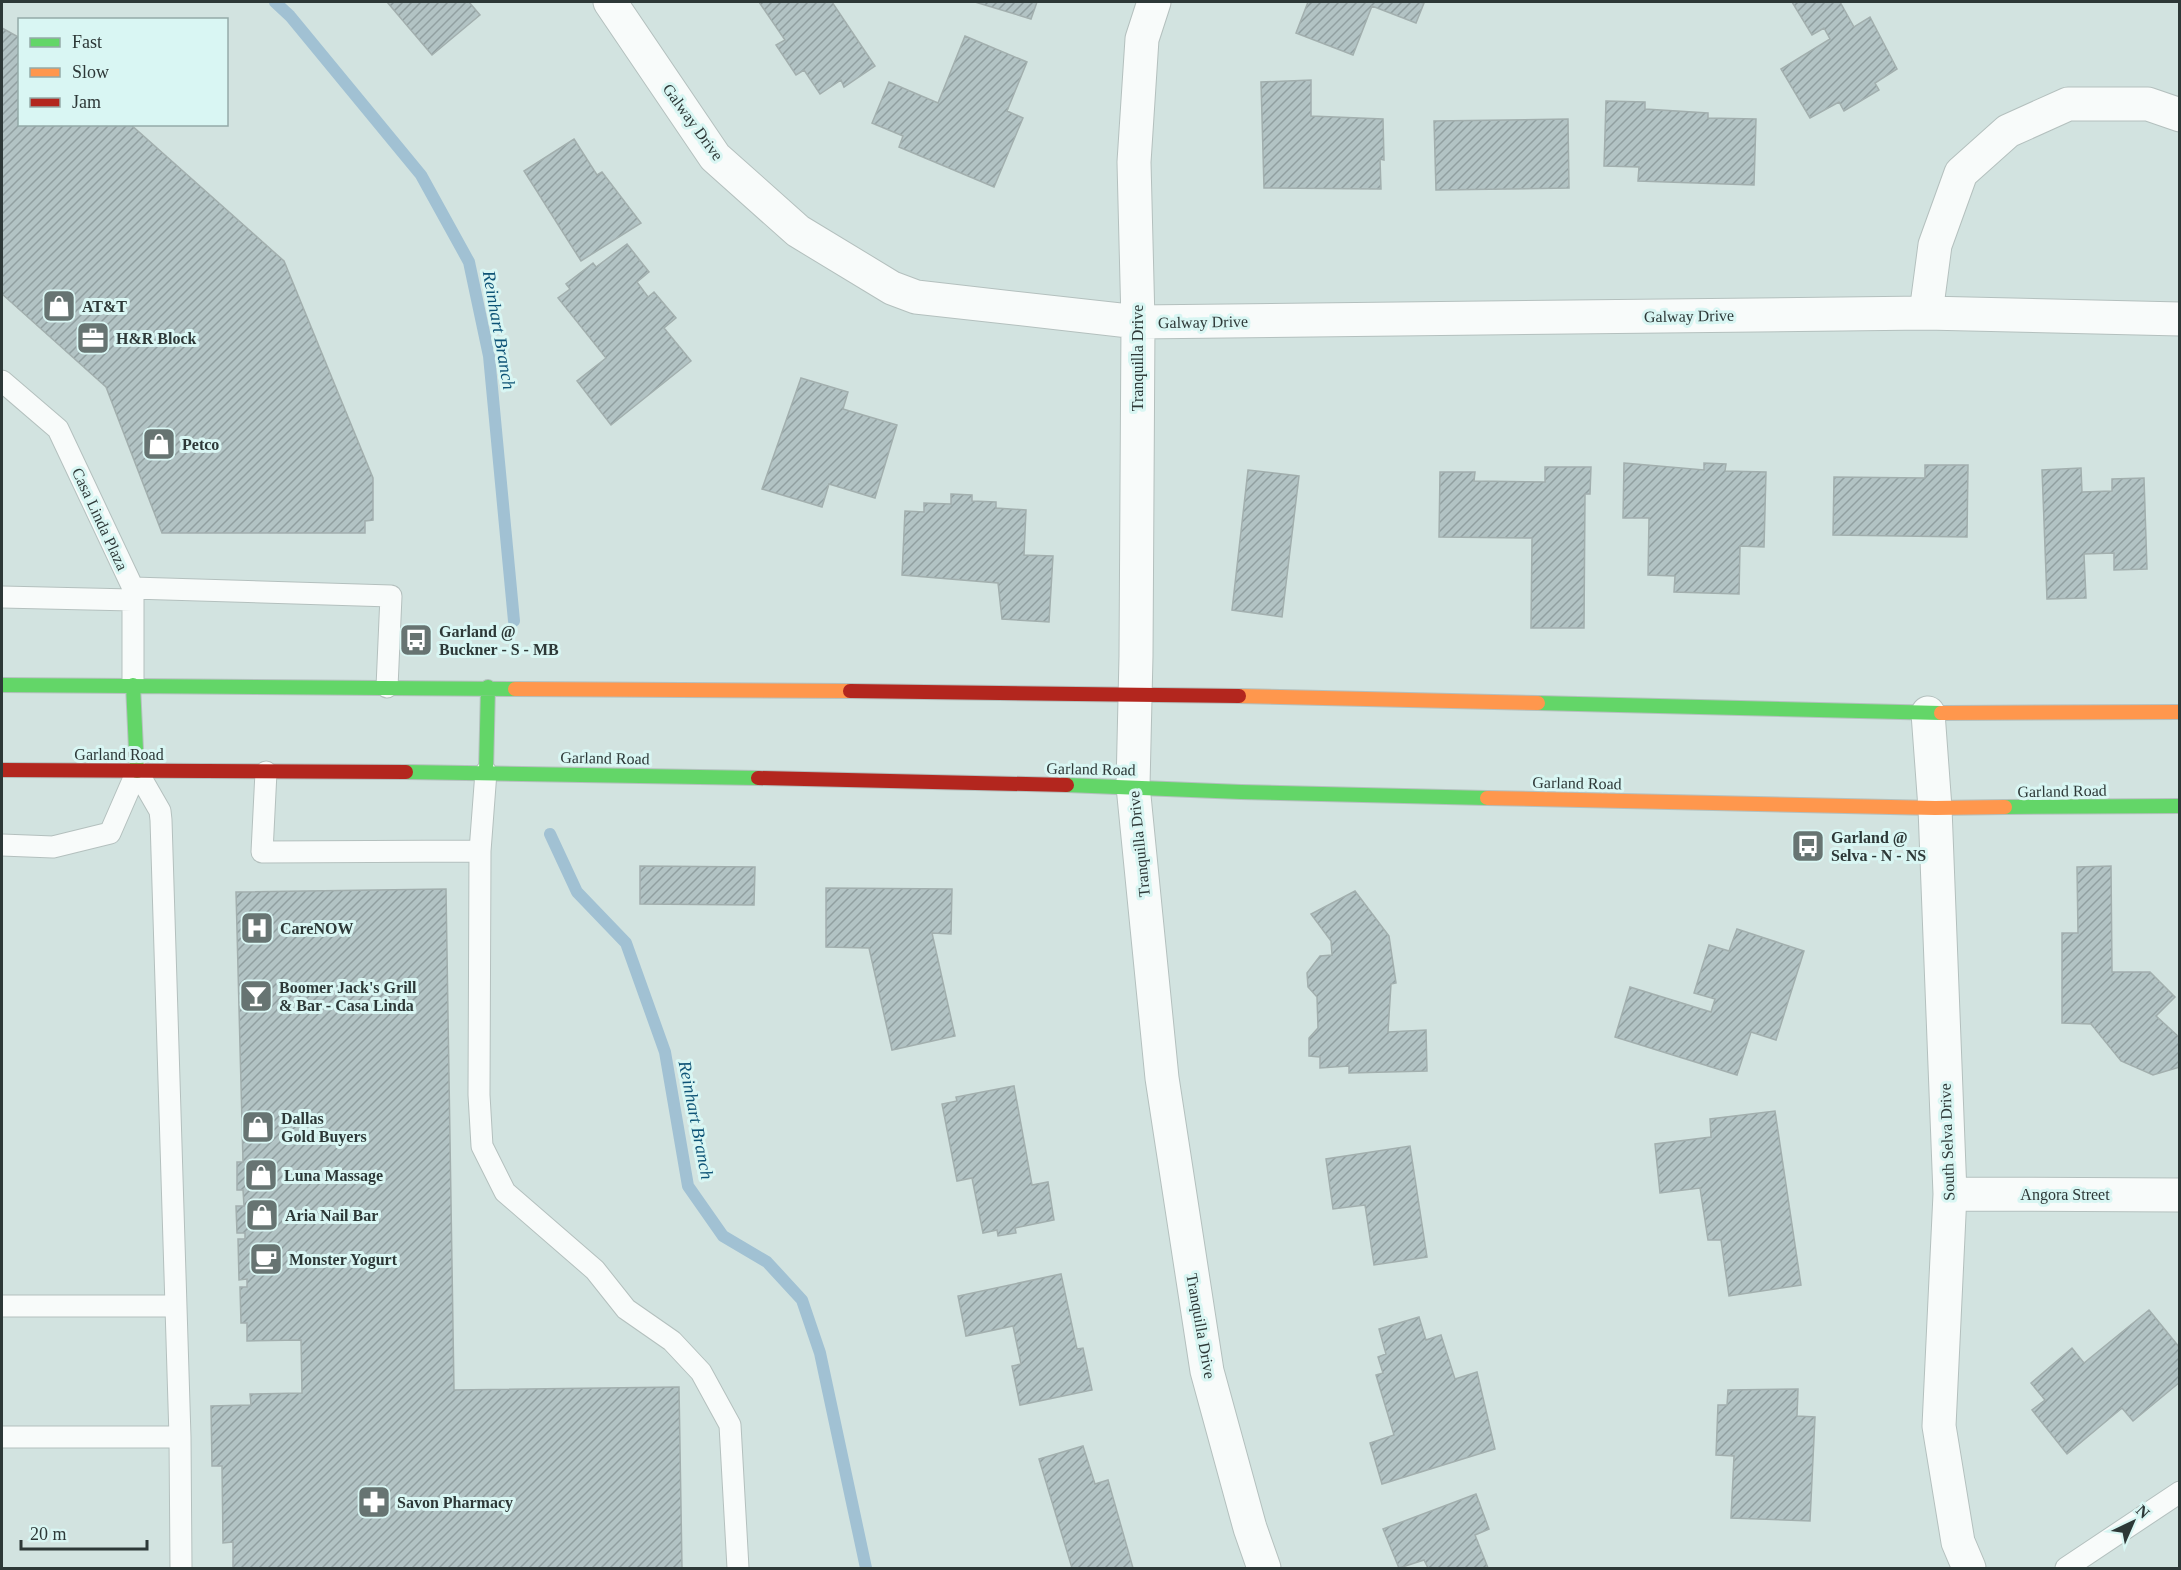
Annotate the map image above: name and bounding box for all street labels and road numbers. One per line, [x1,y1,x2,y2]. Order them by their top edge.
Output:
street label: Galway Drive [659,81,726,164]
street label: Tranquilla Drive [1129,305,1147,411]
street label: Galway Drive [1644,307,1734,326]
street label: Galway Drive [1158,313,1248,332]
street label: Casa Linda Plaza [69,465,131,573]
street label: Garland Road [74,746,164,763]
street label: Garland Road [560,749,650,767]
street label: Garland Road [1046,760,1136,778]
street label: Garland Road [1532,774,1622,792]
street label: Garland Road [2017,782,2107,800]
street label: Tranquilla Drive [1125,790,1154,898]
street label: South Selva Drive [1936,1083,1958,1201]
street label: Angora Street [2020,1186,2110,1204]
street label: Tranquilla Drive [1182,1272,1219,1380]

